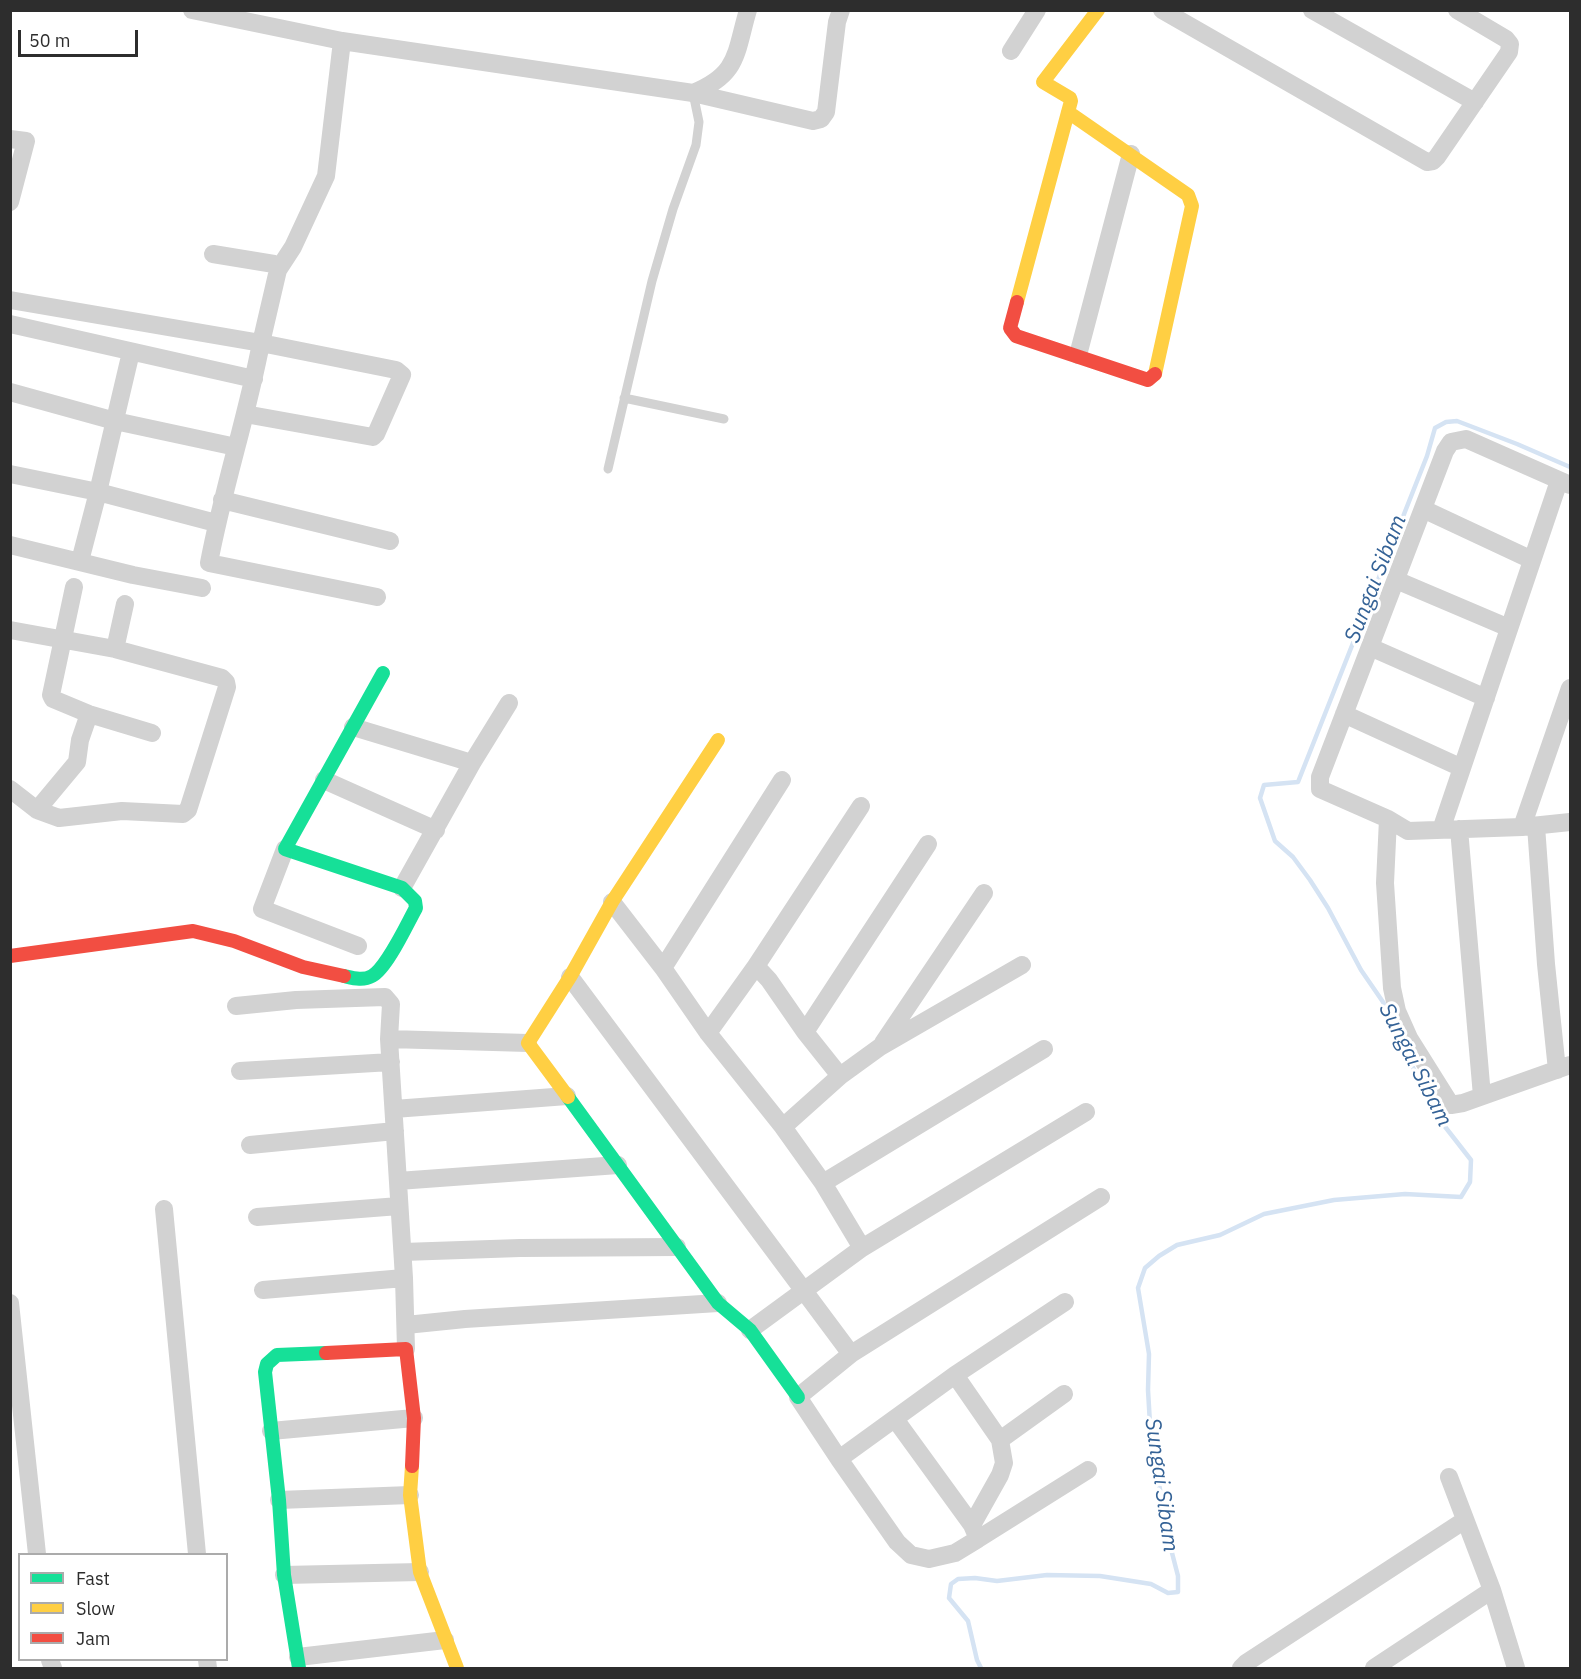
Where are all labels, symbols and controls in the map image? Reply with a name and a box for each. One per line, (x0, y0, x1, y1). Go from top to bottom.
scale bar (21, 18, 141, 56)
text: 50 m (29, 29, 71, 52)
water label: Sungai Sibam (1339, 511, 1413, 647)
water label: Sungai Sibam (1373, 999, 1457, 1131)
water label: Sungai Sibam (1139, 1416, 1183, 1554)
legend (18, 1553, 228, 1661)
text: Fast (76, 1567, 110, 1590)
text: Slow (76, 1597, 115, 1620)
text: Jam (76, 1627, 111, 1650)

